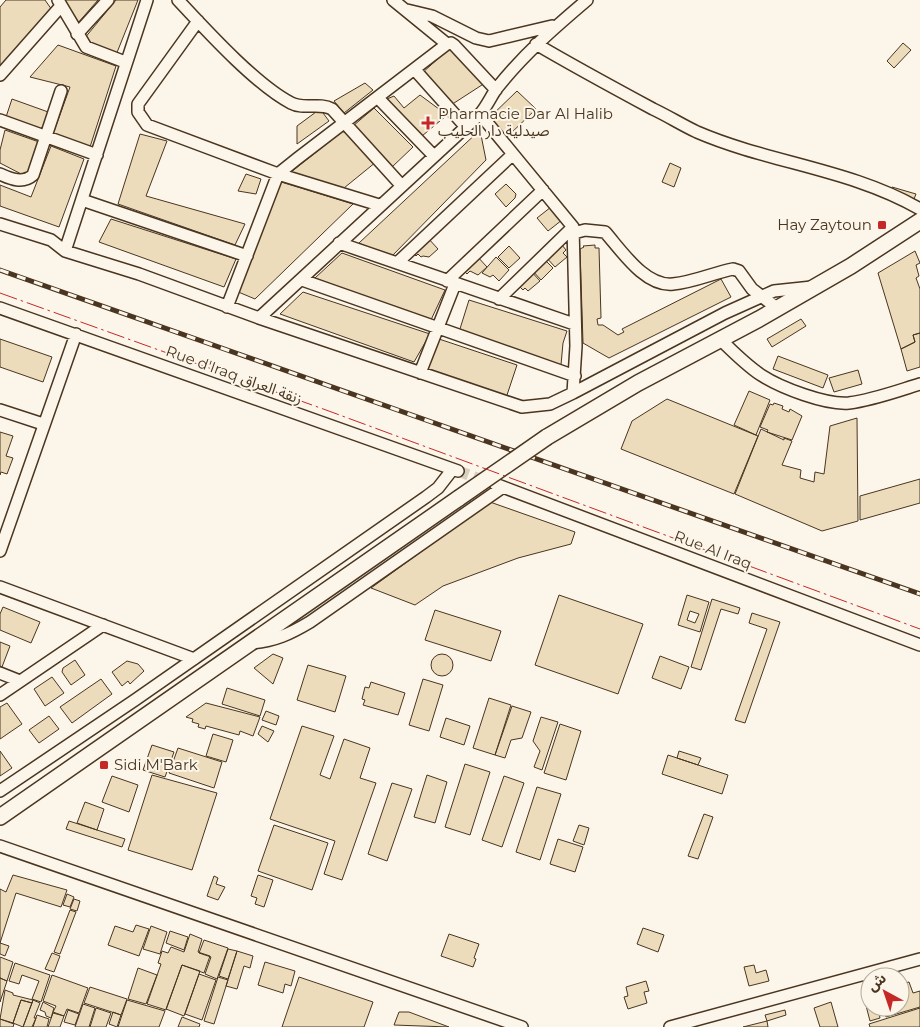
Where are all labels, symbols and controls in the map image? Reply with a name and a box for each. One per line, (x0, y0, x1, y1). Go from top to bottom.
place label: Pharmacie Dar Al Halib صيدلية دار الحليب (438, 104, 613, 140)
marker: Pharmacie Dar Al Halib صيدلية دار الحليب (422, 117, 434, 129)
place label: Hay Zaytoun (777, 215, 872, 234)
marker: Hay Zaytoun (876, 219, 888, 231)
street label: Rue d'Iraq زنقة العراق (163, 341, 305, 408)
street label: Rue Al Iraq (672, 526, 755, 573)
place label: Sidi M'Bark (114, 755, 198, 774)
marker: Sidi M'Bark (98, 759, 110, 771)
north arrow (860, 967, 910, 1017)
text: ش (864, 969, 890, 995)

